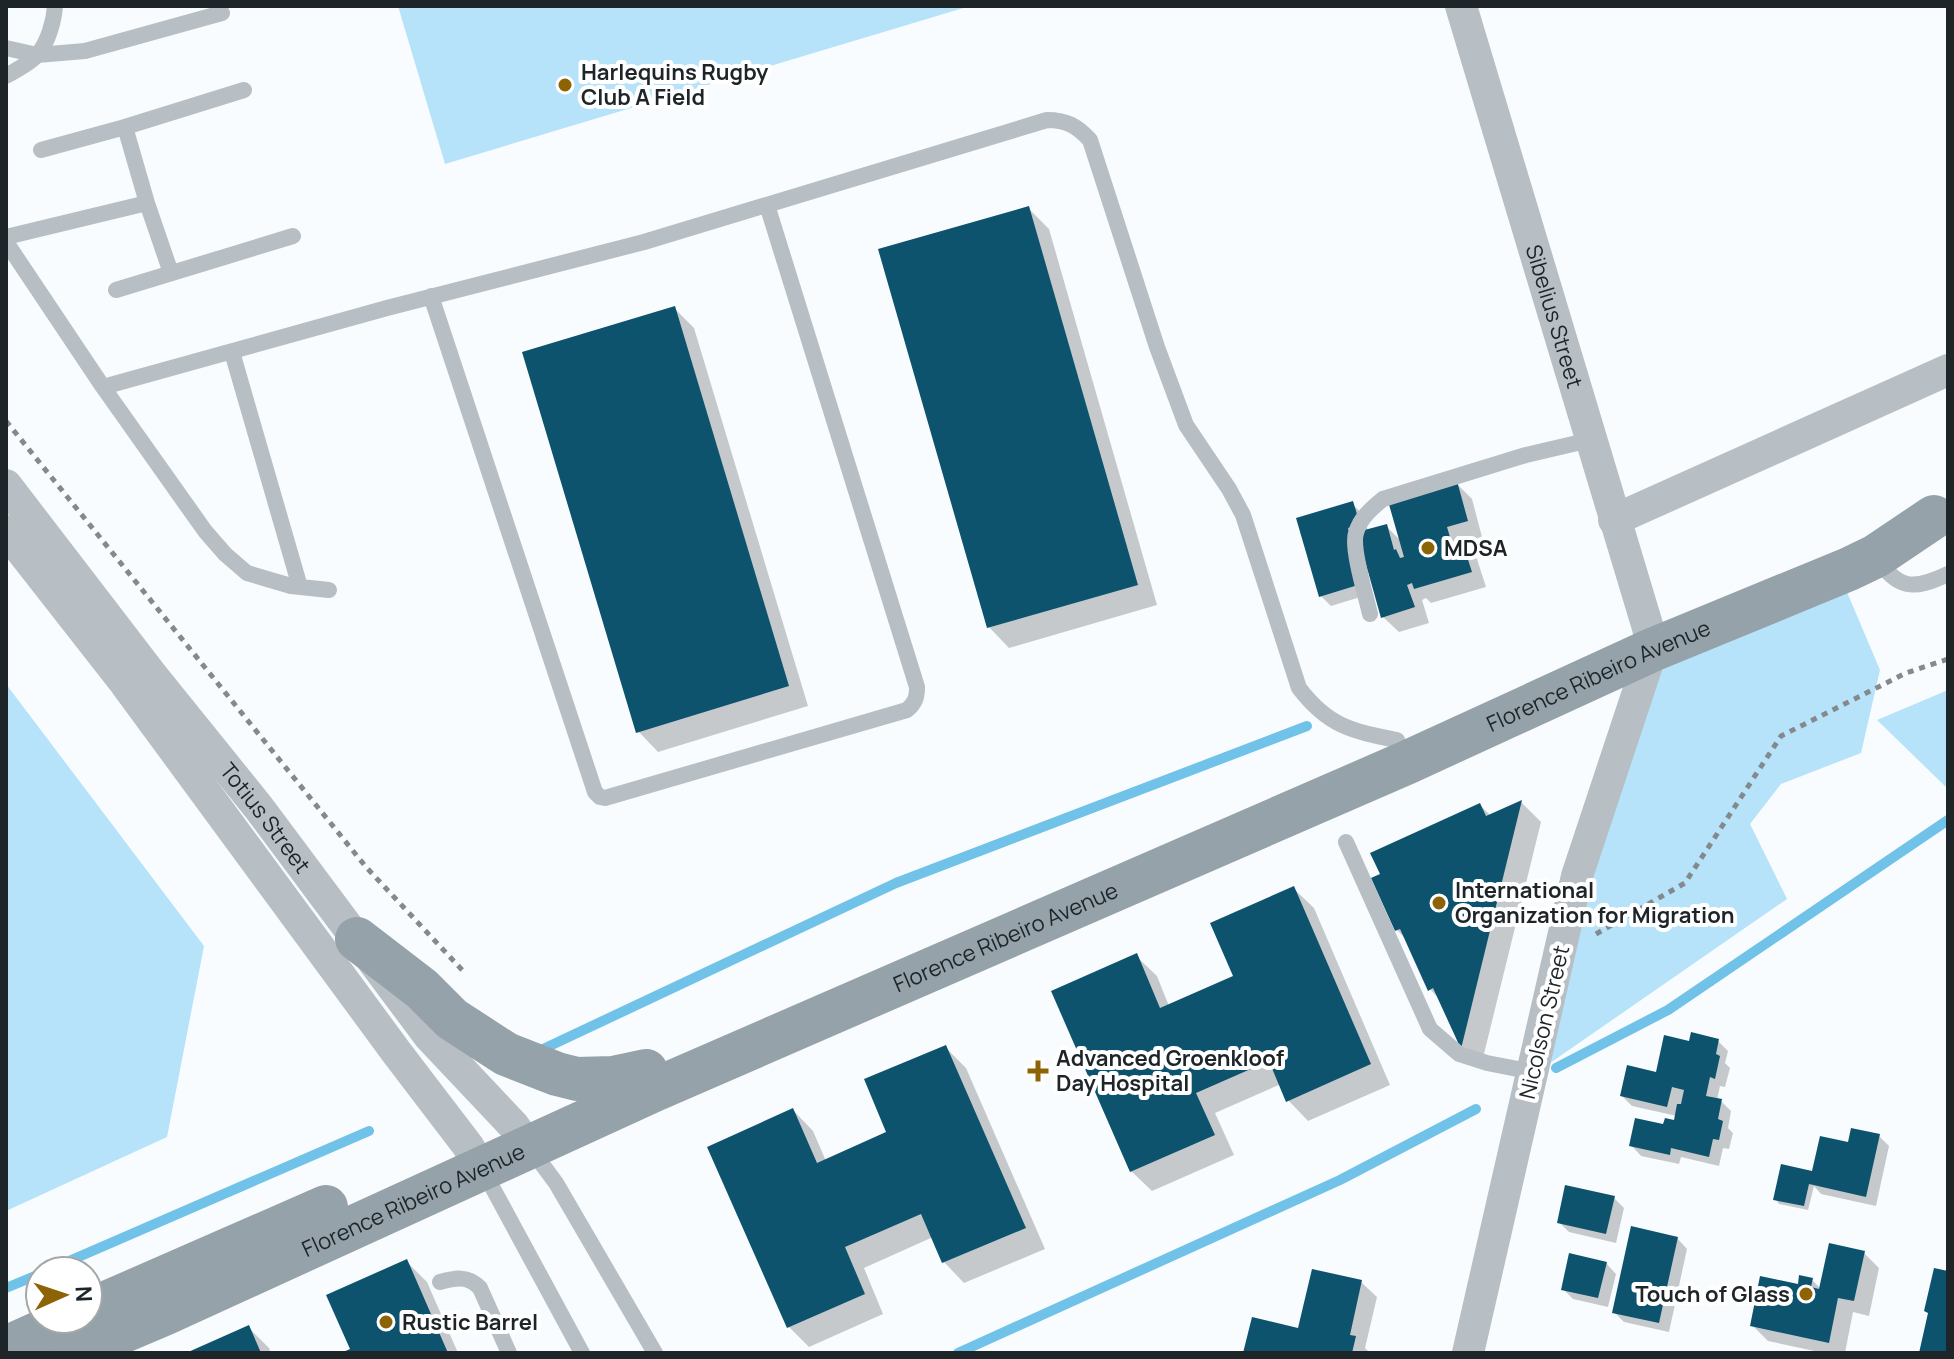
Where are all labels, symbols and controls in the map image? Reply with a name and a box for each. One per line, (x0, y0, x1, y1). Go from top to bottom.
place label: Harlequins Rugby Club A Field (581, 57, 769, 112)
marker: Harlequins Rugby Club A Field (556, 76, 574, 94)
street label: Sibelius Street (1519, 241, 1590, 392)
place label: MDSA (1444, 533, 1508, 563)
marker: MDSA (1419, 539, 1437, 557)
street label: Florence Ribeiro Avenue (1482, 613, 1715, 739)
street label: Totius Street (213, 756, 318, 879)
street label: Florence Ribeiro Avenue (888, 875, 1123, 999)
place label: International Organization for Migration (1455, 875, 1735, 930)
marker: International Organization for Migration (1430, 894, 1448, 912)
street label: Nicolson Street (1512, 942, 1576, 1102)
place label: Advanced Groenkloof Day Hospital (1056, 1043, 1285, 1098)
marker: Advanced Groenkloof Day Hospital (1027, 1060, 1049, 1082)
street label: Florence Ribeiro Avenue (297, 1136, 530, 1264)
north arrow (24, 1255, 104, 1335)
place label: Touch of Glass (1635, 1279, 1790, 1309)
text: N (69, 1285, 99, 1303)
marker: Touch of Glass (1797, 1285, 1815, 1303)
place label: Rustic Barrel (402, 1307, 538, 1337)
marker: Rustic Barrel (377, 1313, 395, 1331)

